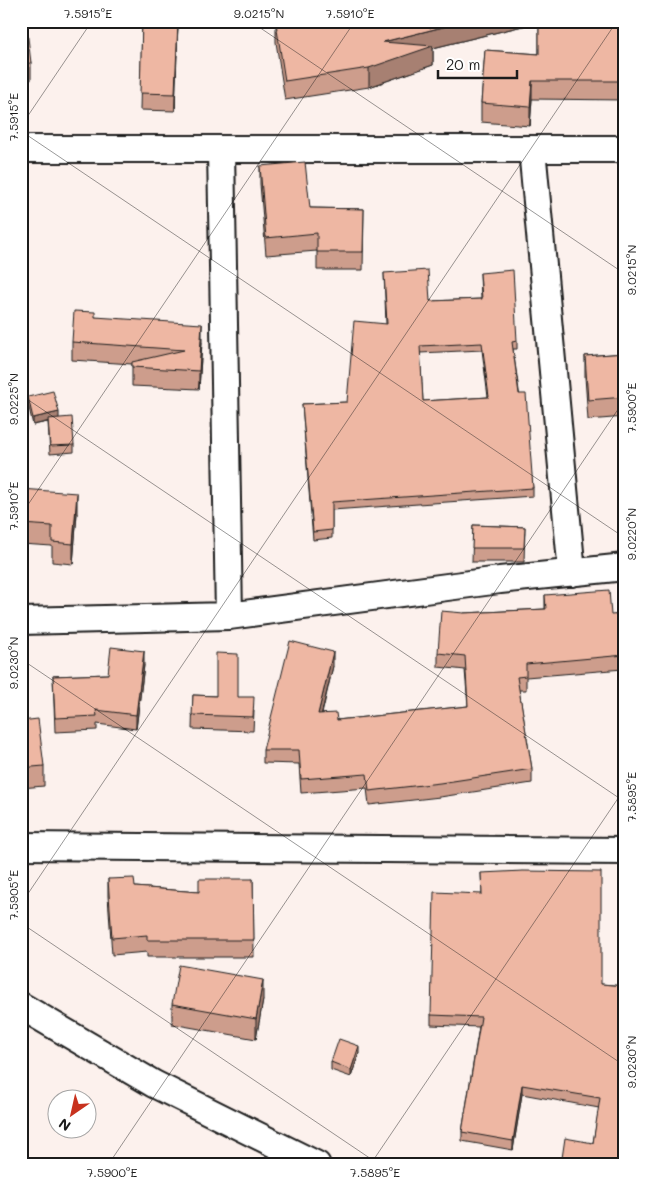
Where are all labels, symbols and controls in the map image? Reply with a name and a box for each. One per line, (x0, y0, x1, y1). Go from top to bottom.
text: 7.5915°E (64, 5, 112, 21)
text: 9.0215°N (234, 5, 284, 21)
text: 7.5910°E (326, 5, 374, 21)
scale bar (438, 48, 517, 80)
text: 20 m (446, 54, 480, 74)
text: 7.5915°E (5, 93, 21, 141)
text: 9.0215°N (623, 245, 639, 295)
text: 9.0225°N (5, 373, 21, 425)
text: 7.5900°E (623, 383, 639, 433)
text: 7.5910°E (5, 482, 21, 530)
text: 9.0220°N (623, 508, 639, 560)
text: 9.0230°N (5, 637, 21, 689)
text: 7.5895°E (623, 772, 639, 822)
text: 7.5905°E (5, 870, 21, 920)
text: 9.0230°N (623, 1036, 639, 1088)
north arrow (48, 1088, 98, 1138)
text: N (55, 1114, 74, 1136)
text: 7.5900°E (87, 1164, 137, 1180)
text: 7.5895°E (350, 1164, 400, 1180)

